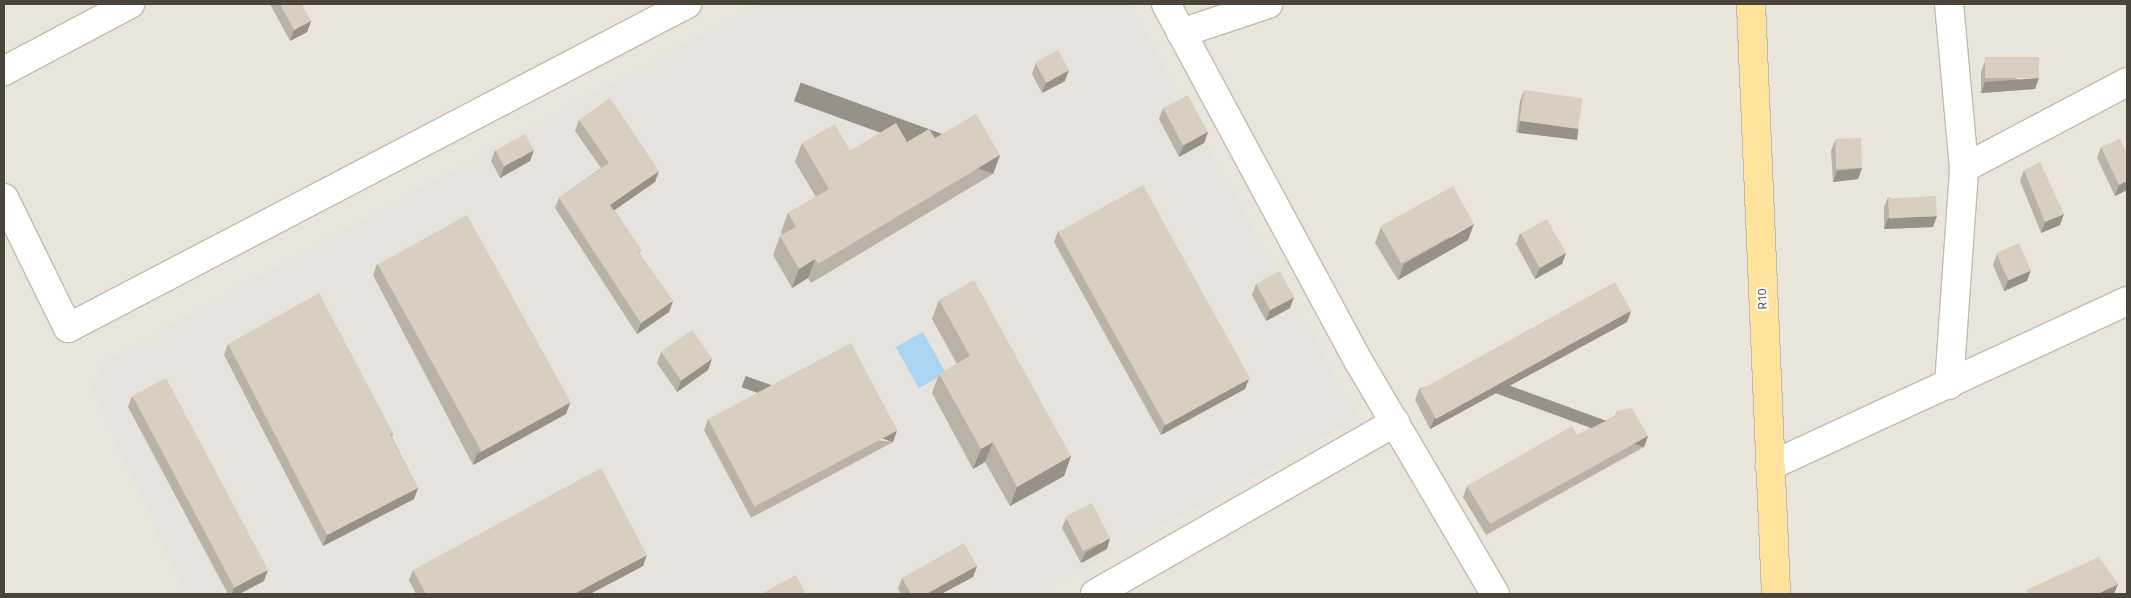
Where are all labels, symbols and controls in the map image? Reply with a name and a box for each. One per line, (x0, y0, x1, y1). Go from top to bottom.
street label: R10 (1754, 288, 1770, 310)

